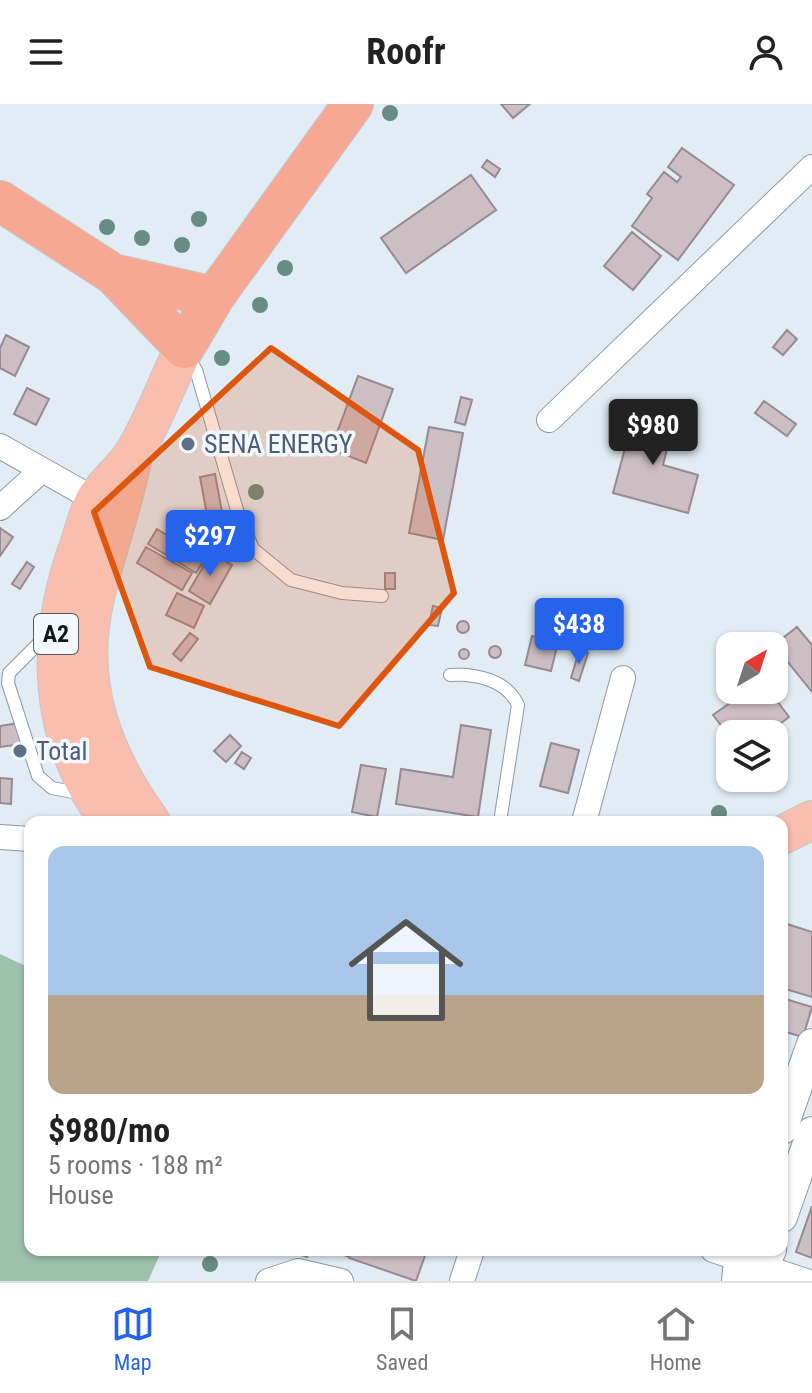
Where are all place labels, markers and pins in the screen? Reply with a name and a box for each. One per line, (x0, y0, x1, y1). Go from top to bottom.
pin: $980 (606, 399, 700, 467)
place label: SENA ENERGY (204, 429, 353, 459)
marker: SENA ENERGY (179, 435, 197, 453)
pin: $297 (163, 510, 257, 578)
pin: $438 (532, 598, 626, 666)
place label: Total (36, 736, 87, 766)
marker: Total (11, 742, 29, 760)

